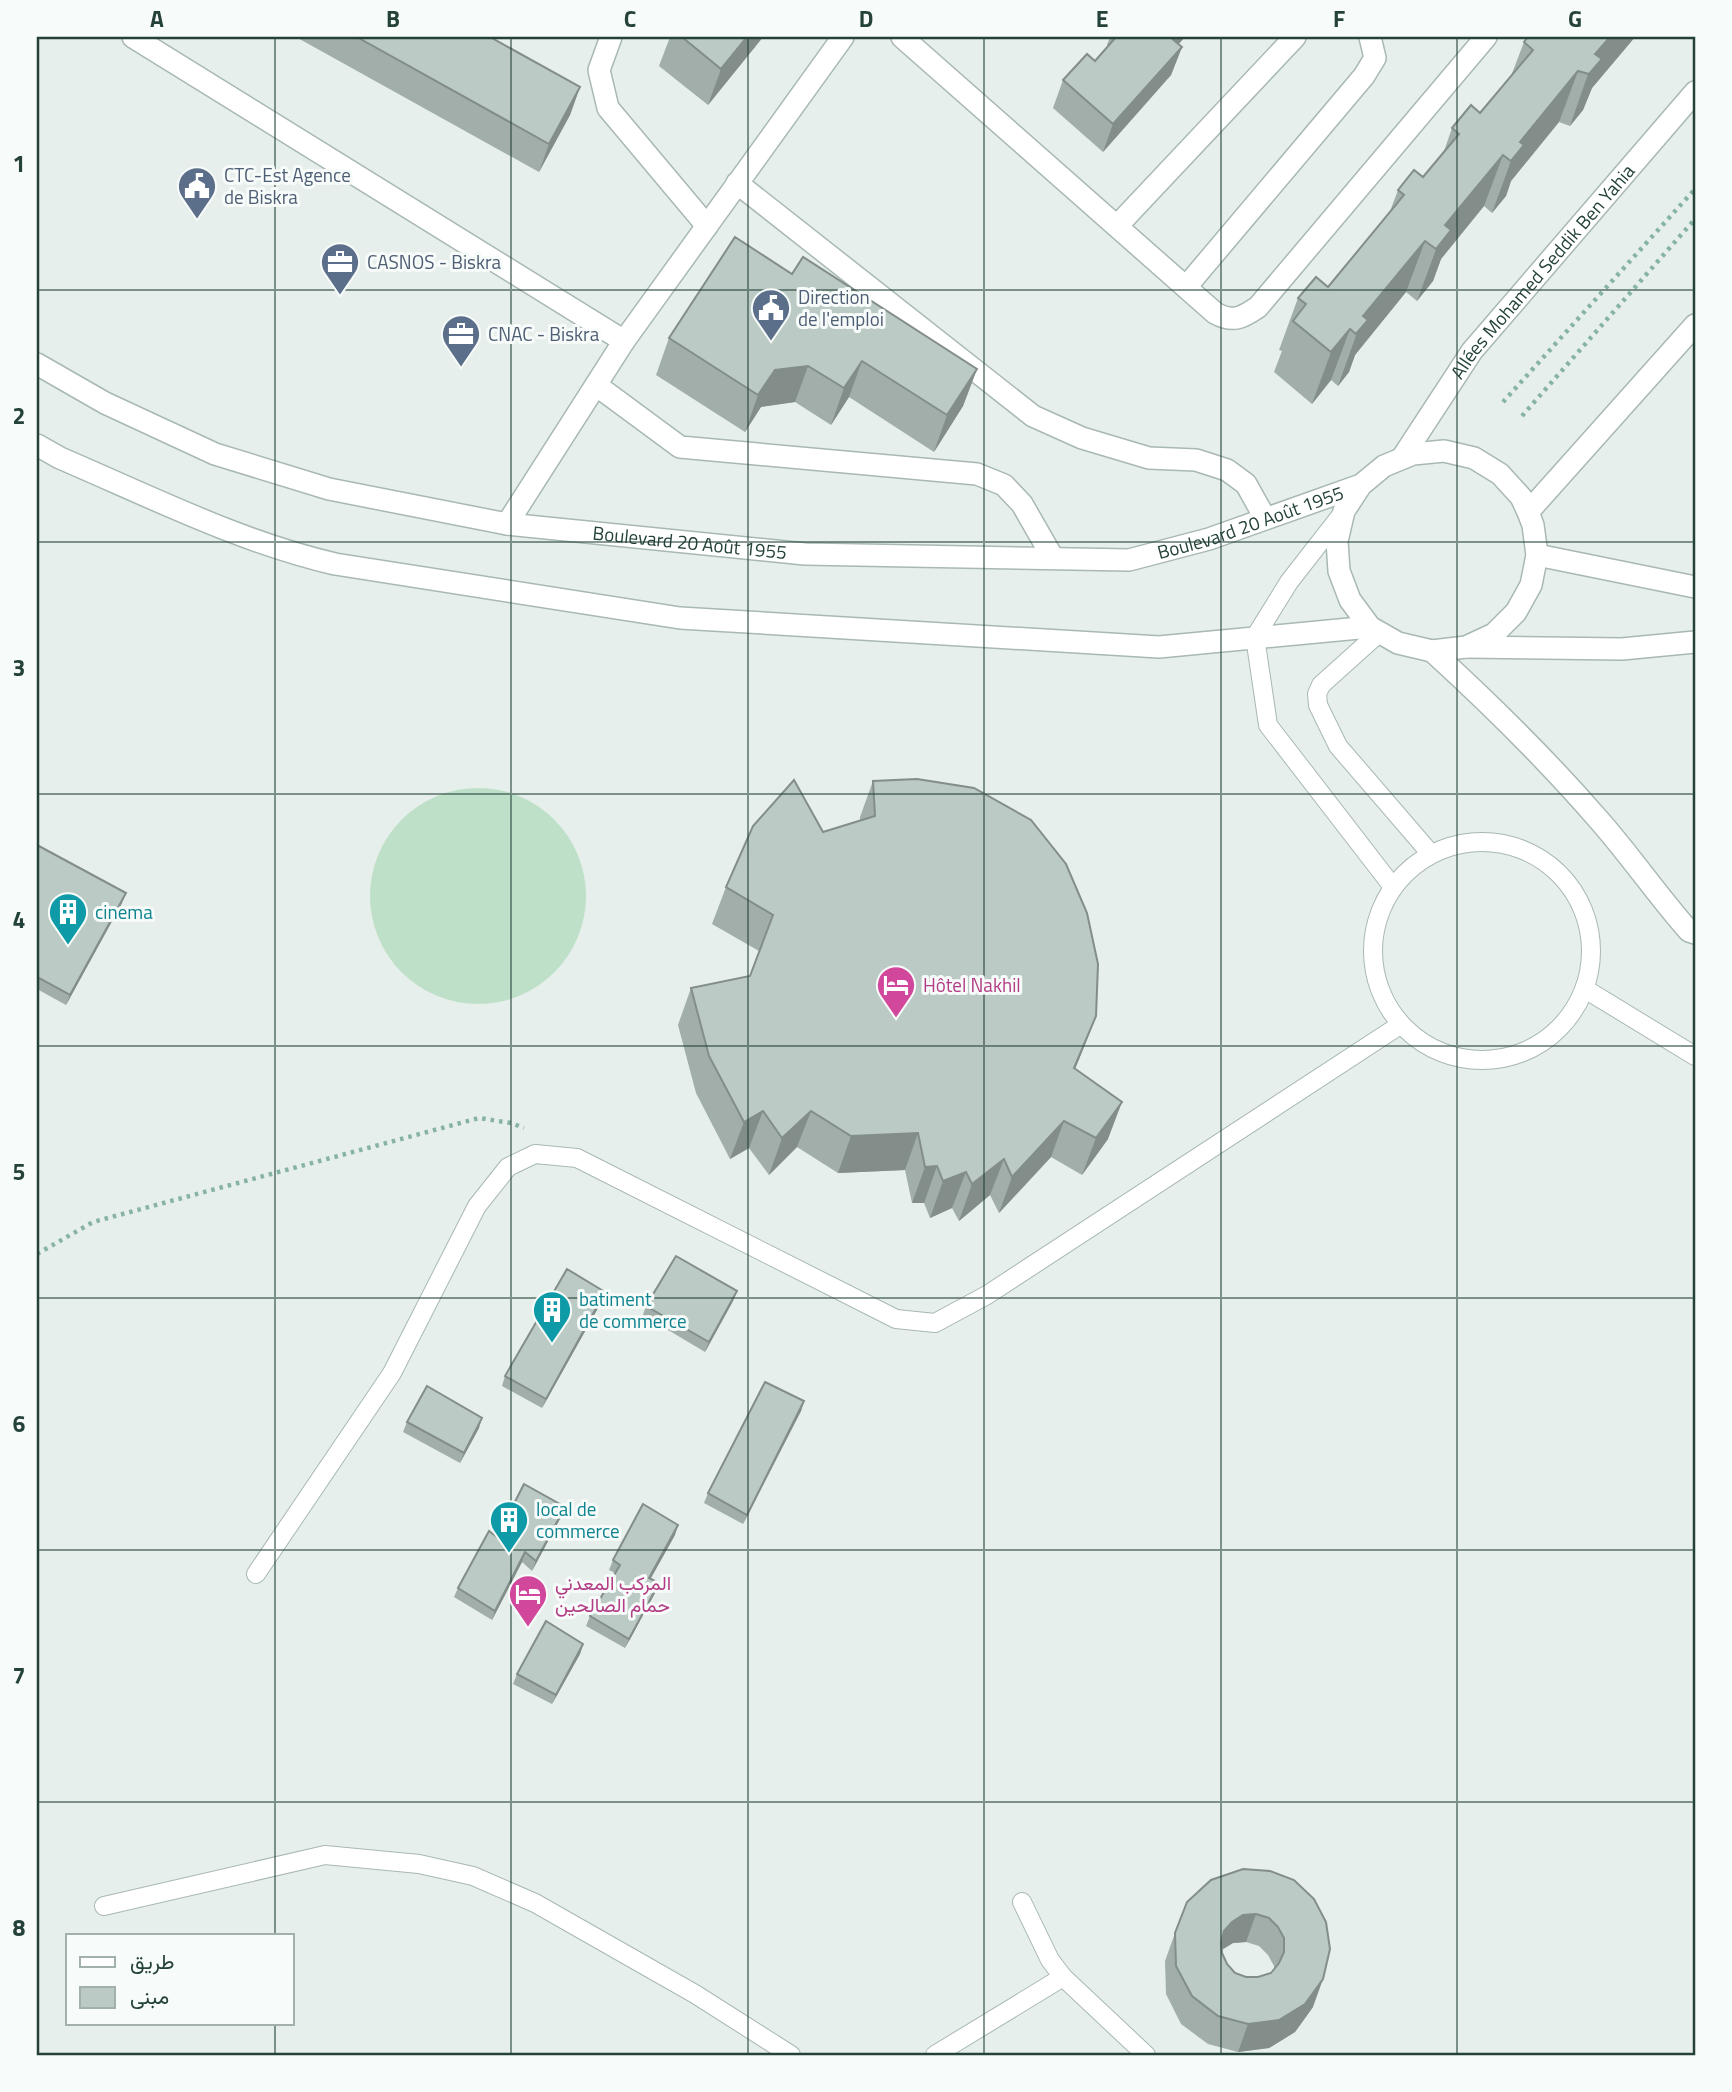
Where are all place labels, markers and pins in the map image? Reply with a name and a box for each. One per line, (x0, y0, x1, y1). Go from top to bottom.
place label: CTC-Est Agence de Biskra (224, 160, 351, 211)
public building icon: CTC-Est Agence de Biskra (176, 165, 218, 220)
office icon: CASNOS - Biskra (319, 241, 361, 296)
place label: CASNOS - Biskra (367, 247, 502, 276)
place label: Direction de l'emploi (798, 282, 884, 333)
public building icon: Direction de l'emploi (750, 287, 792, 342)
office icon: CNAC - Biskra (440, 313, 482, 368)
place label: CNAC - Biskra (488, 319, 600, 348)
building icon: cinema (47, 891, 89, 946)
place label: cinema (95, 897, 153, 926)
hotel icon: Hôtel Nakhil (875, 964, 917, 1019)
place label: Hôtel Nakhil (923, 970, 1021, 999)
place label: batiment de commerce (579, 1284, 687, 1335)
building icon: batiment de commerce (531, 1289, 573, 1344)
place label: local de commerce (536, 1494, 620, 1545)
building icon: local de commerce (488, 1499, 530, 1554)
place label: المركب المعدني حمام الصالحين (555, 1568, 671, 1619)
hotel icon: المركب المعدني حمام الصالحين (507, 1573, 549, 1628)

